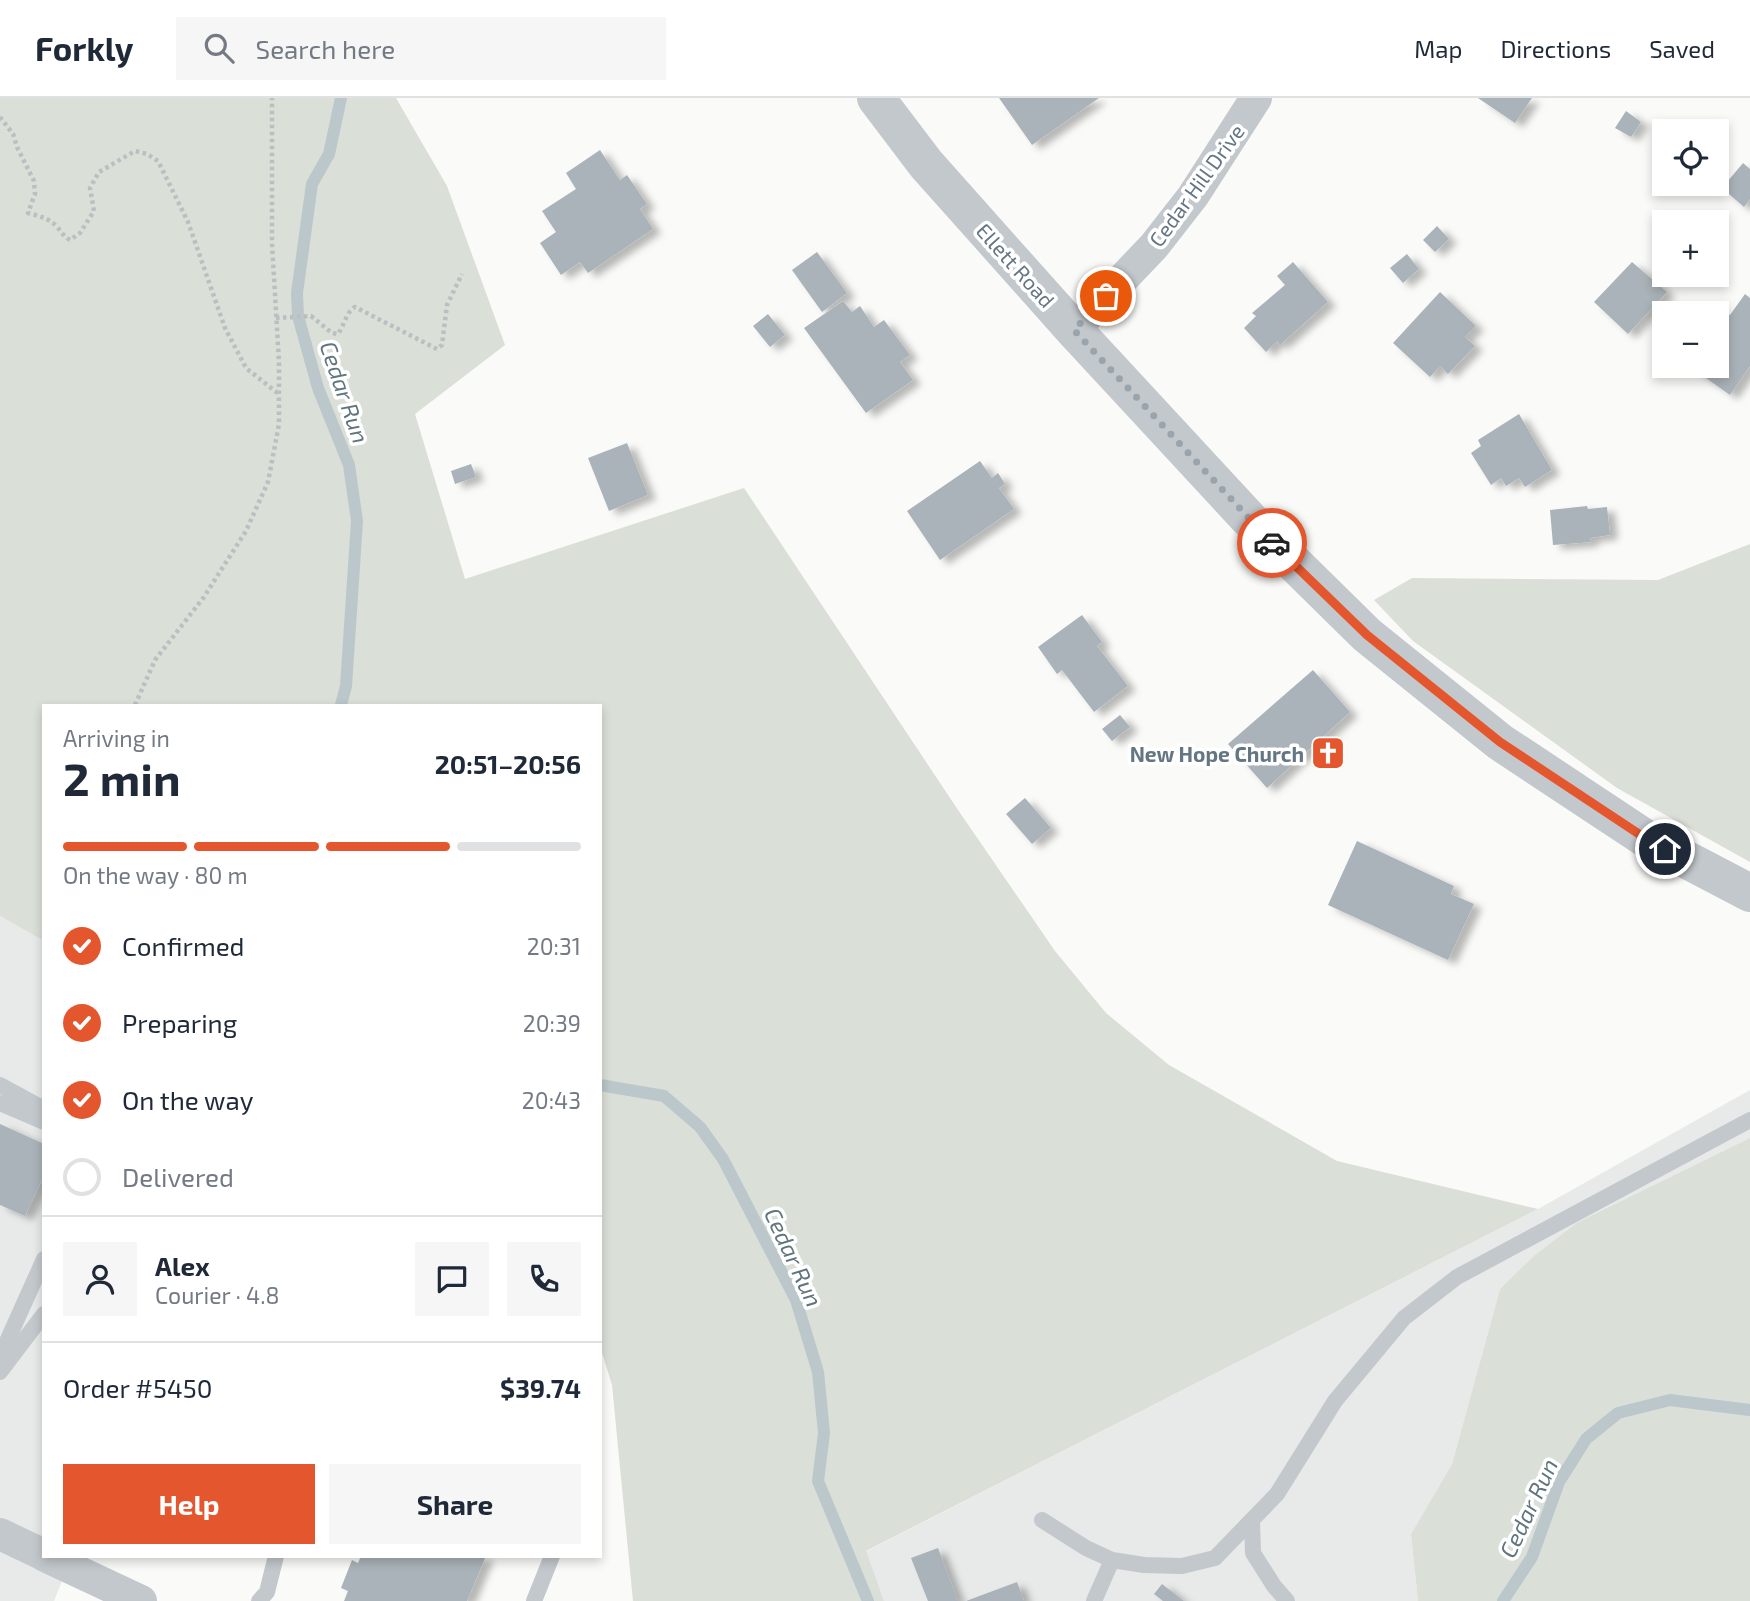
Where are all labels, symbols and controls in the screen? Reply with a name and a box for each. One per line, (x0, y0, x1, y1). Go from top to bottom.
search box (176, 17, 666, 80)
text: Forkly (35, 28, 134, 68)
icon: search (200, 29, 238, 67)
text: Search here (256, 33, 395, 64)
text: Map (1414, 34, 1462, 63)
text: Directions (1500, 34, 1611, 63)
text: Saved (1649, 34, 1715, 63)
street label: Cedar Hill Drive (1143, 119, 1249, 251)
map controls (1652, 119, 1729, 378)
button: locate (1652, 119, 1729, 196)
button: + (1652, 210, 1729, 287)
street label: Ellett Road (972, 218, 1060, 312)
pin (1076, 266, 1136, 326)
icon: bag (1087, 277, 1125, 315)
button: − (1652, 301, 1729, 378)
water label: Cedar Run (315, 337, 375, 447)
courier (1237, 508, 1307, 578)
icon: car (1253, 524, 1291, 562)
text: Arriving in (63, 724, 170, 752)
church icon: New Hope Church (1309, 734, 1347, 772)
place label: New Hope Church (1130, 741, 1304, 766)
text: 20:51–20:56 (435, 748, 581, 779)
text: 2 min (63, 750, 181, 805)
pin (1635, 819, 1695, 879)
icon: home (1646, 830, 1684, 868)
text: On the way · 80 m (63, 861, 248, 889)
icon: check (63, 927, 101, 965)
text: Confirmed (122, 930, 245, 961)
text: 20:31 (527, 932, 581, 960)
icon: check (63, 1004, 101, 1042)
text: Preparing (122, 1007, 237, 1038)
text: 20:39 (523, 1009, 581, 1037)
icon: check (63, 1081, 101, 1119)
text: On the way (122, 1084, 253, 1115)
text: 20:43 (522, 1086, 581, 1114)
text: Delivered (122, 1161, 234, 1192)
water label: Cedar Run (759, 1203, 829, 1311)
button: person (63, 1242, 137, 1316)
button: chat (415, 1242, 489, 1316)
button: phone (507, 1242, 581, 1316)
text: Alex (155, 1250, 210, 1281)
text: Courier · 4.8 (155, 1281, 279, 1309)
text: Order #5450 (63, 1372, 212, 1403)
text: $39.74 (500, 1372, 581, 1403)
water label: Cedar Run (1493, 1454, 1563, 1562)
button: Help (63, 1464, 315, 1544)
button: Share (329, 1464, 581, 1544)

